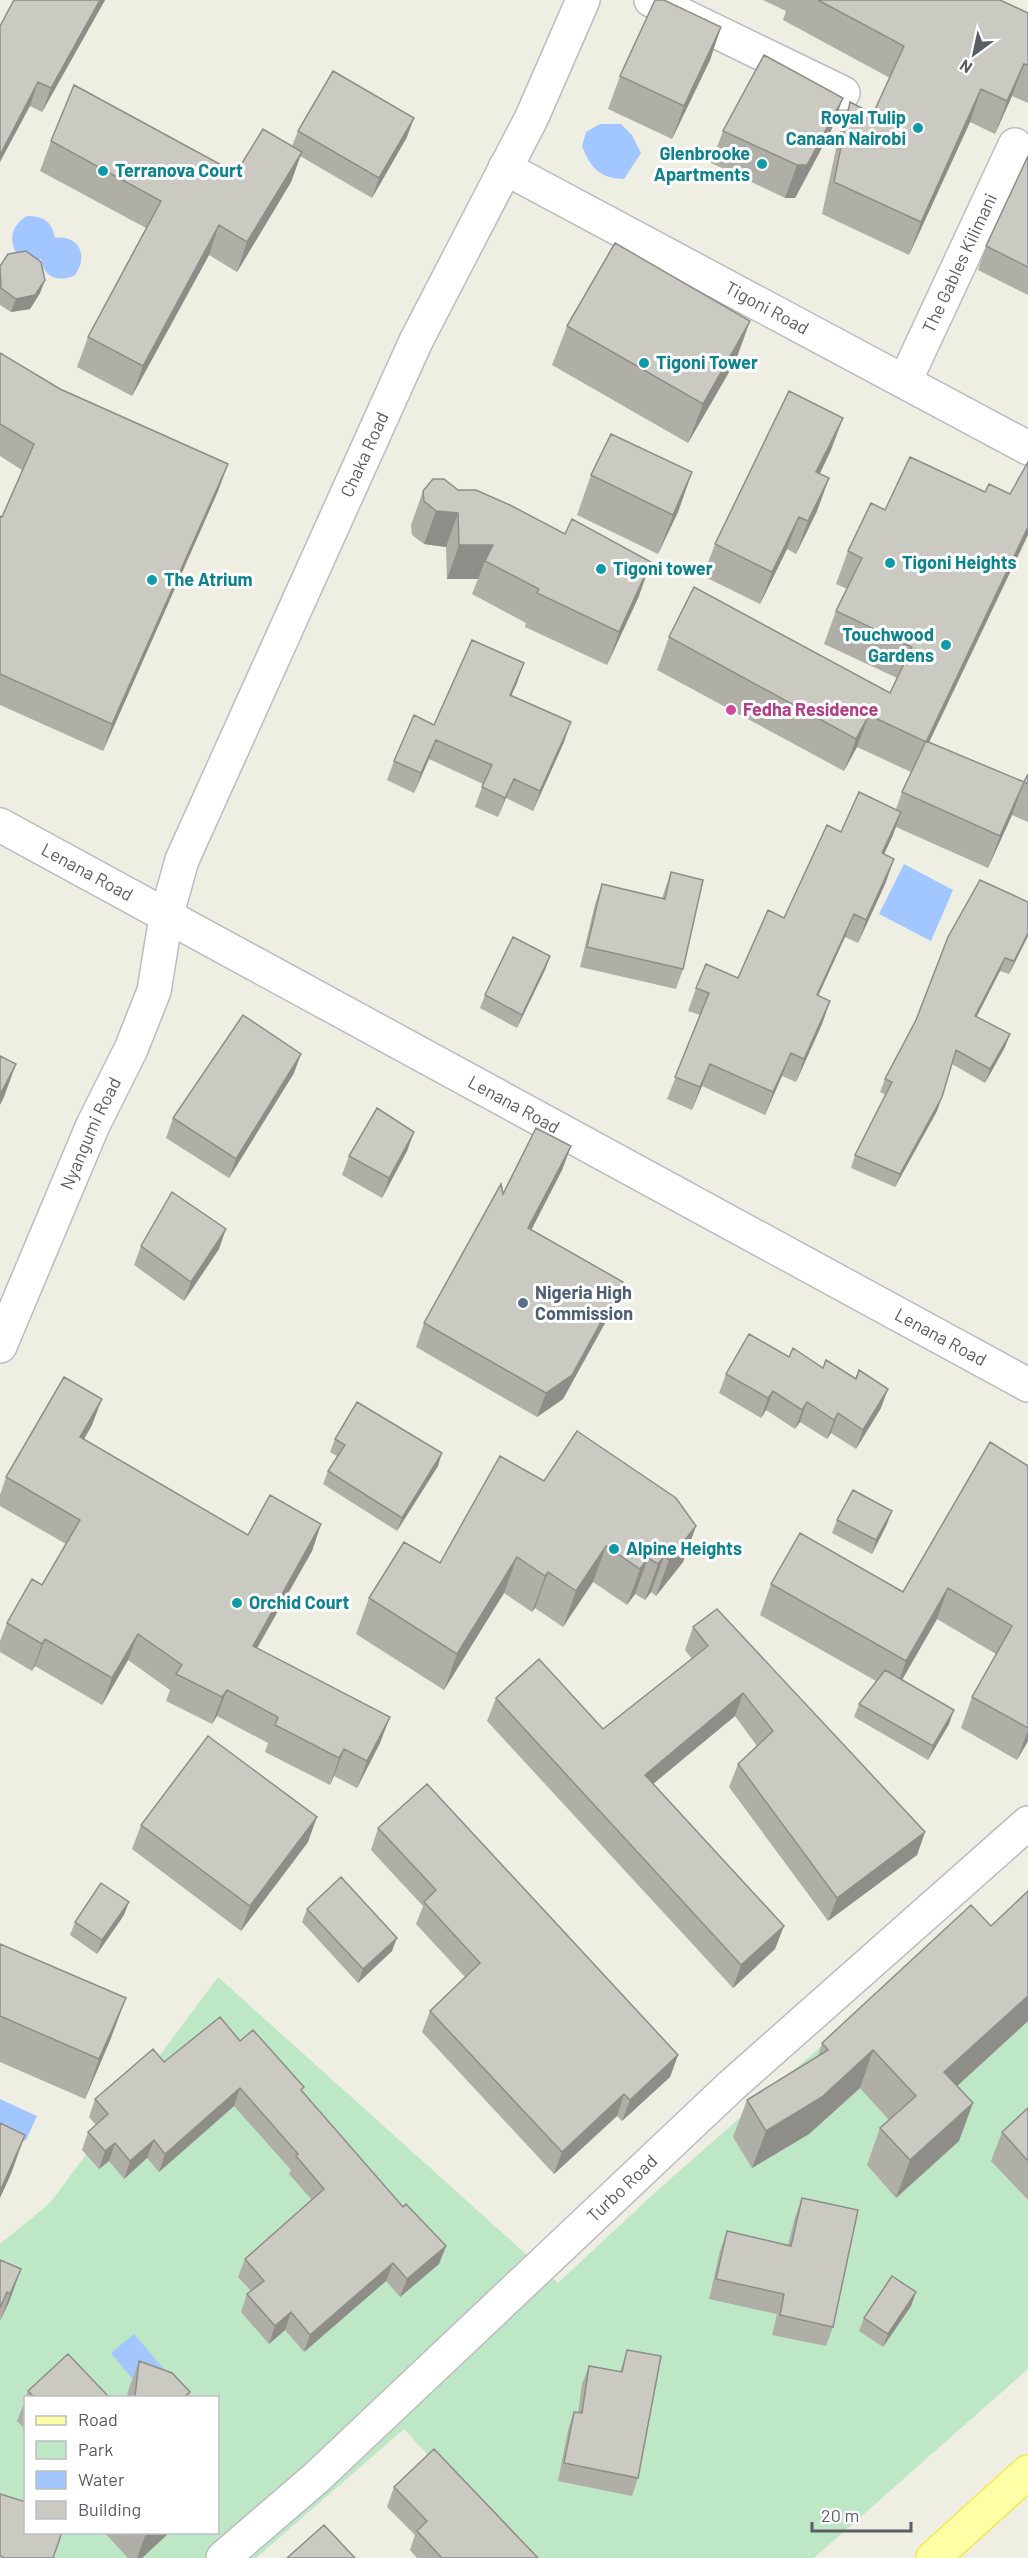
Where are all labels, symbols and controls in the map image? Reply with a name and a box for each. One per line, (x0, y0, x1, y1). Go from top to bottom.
north arrow (944, 24, 1004, 84)
text: N (956, 56, 975, 78)
place label: Royal Tulip Canaan Nairobi (786, 106, 906, 149)
marker: Royal Tulip Canaan Nairobi (911, 121, 925, 135)
place label: Glenbrooke Apartments (654, 142, 750, 185)
marker: Glenbrooke Apartments (755, 157, 769, 171)
place label: Terranova Court (115, 159, 243, 181)
marker: Terranova Court (96, 164, 110, 178)
street label: The Gables Kilimani (917, 189, 1001, 336)
street label: Tigoni Road (722, 276, 813, 339)
place label: Tigoni Tower (656, 351, 758, 373)
marker: Tigoni Tower (637, 356, 651, 370)
street label: Chaka Road (335, 408, 393, 500)
place label: Tigoni Heights (902, 551, 1017, 573)
marker: Tigoni Heights (883, 556, 897, 570)
place label: Tigoni tower (613, 557, 713, 579)
marker: Tigoni tower (594, 562, 608, 576)
place label: The Atrium (164, 568, 252, 590)
marker: The Atrium (145, 573, 159, 587)
place label: Touchwood Gardens (842, 623, 934, 666)
marker: Touchwood Gardens (939, 638, 953, 652)
place label: Fedha Residence (743, 698, 879, 720)
marker: Fedha Residence (724, 703, 738, 717)
street label: Lenana Road (38, 838, 137, 905)
street label: Lenana Road (465, 1070, 564, 1138)
street label: Nyangumi Road (55, 1073, 125, 1193)
place label: Nigeria High Commission (535, 1281, 633, 1324)
marker: Nigeria High Commission (516, 1296, 530, 1310)
street label: Lenana Road (891, 1303, 991, 1370)
place label: Alpine Heights (626, 1537, 742, 1559)
marker: Alpine Heights (607, 1542, 621, 1556)
place label: Orchid Court (249, 1591, 349, 1613)
marker: Orchid Court (230, 1596, 244, 1610)
street label: Turbo Road (582, 2150, 661, 2226)
legend (24, 2396, 219, 2534)
text: Road (78, 2408, 118, 2430)
text: Park (78, 2438, 113, 2460)
text: Water (78, 2468, 125, 2490)
scale bar (812, 2495, 911, 2533)
text: Building (78, 2498, 141, 2520)
text: 20 m (821, 2504, 859, 2526)

